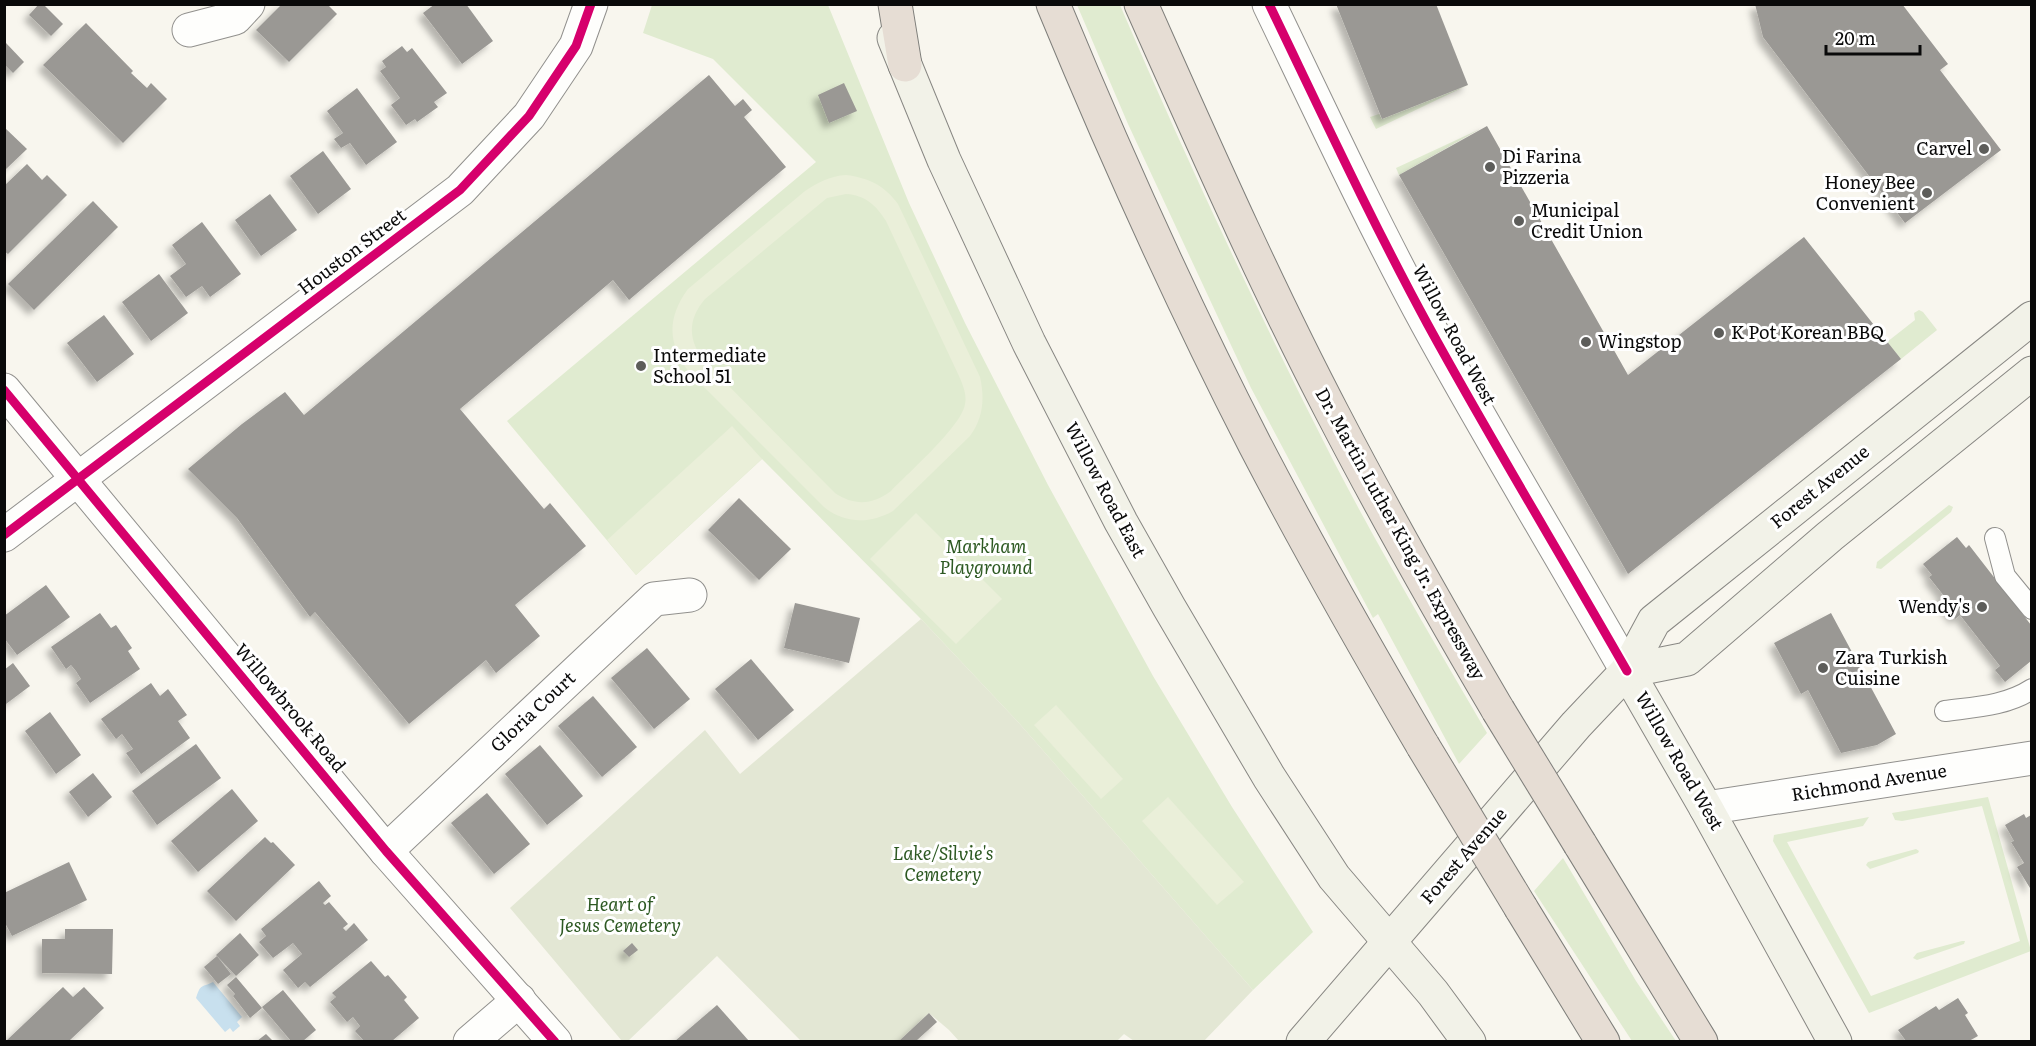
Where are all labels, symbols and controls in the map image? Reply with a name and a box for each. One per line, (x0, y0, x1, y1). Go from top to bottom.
scale bar (1826, 18, 1920, 56)
text: 20 m (1835, 24, 1876, 51)
place label: Carvel (1916, 134, 1972, 161)
place label: Di Farina Pizzeria (1502, 142, 1582, 190)
marker: Carvel (1977, 142, 1991, 156)
marker: Di Farina Pizzeria (1483, 160, 1497, 174)
place label: Honey Bee Convenient (1816, 168, 1916, 216)
marker: Honey Bee Convenient (1920, 186, 1934, 200)
place label: Municipal Credit Union (1531, 196, 1643, 244)
street label: Houston Street (291, 201, 411, 300)
marker: Municipal Credit Union (1512, 214, 1526, 228)
street label: Willow Road West (1407, 259, 1504, 410)
place label: K Pot Korean BBQ (1731, 318, 1886, 345)
marker: K Pot Korean BBQ (1712, 326, 1726, 340)
place label: Wingstop (1598, 327, 1682, 354)
marker: Wingstop (1579, 335, 1593, 349)
place label: Intermediate School 51 (653, 341, 766, 389)
marker: Intermediate School 51 (634, 359, 648, 373)
street label: Dr. Martin Luther King Jr. Expressway (1309, 382, 1494, 685)
street label: Willow Road East (1059, 417, 1154, 563)
street label: Forest Avenue (1764, 438, 1874, 534)
park label: Markham Playground (939, 532, 1033, 580)
place label: Wendy's (1898, 592, 1970, 619)
marker: Wendy's (1975, 600, 1989, 614)
street label: Willowbrook Road (229, 637, 353, 777)
place label: Zara Turkish Cuisine (1835, 643, 1948, 691)
marker: Zara Turkish Cuisine (1816, 661, 1830, 675)
street label: Gloria Court (483, 664, 581, 758)
street label: Willow Road West (1630, 686, 1731, 835)
street label: Richmond Avenue (1789, 756, 1948, 807)
street label: Forest Avenue (1413, 801, 1512, 909)
park label: Lake/Silvie's Cemetery (893, 839, 993, 887)
park label: Heart of Jesus Cemetery (559, 890, 681, 938)

